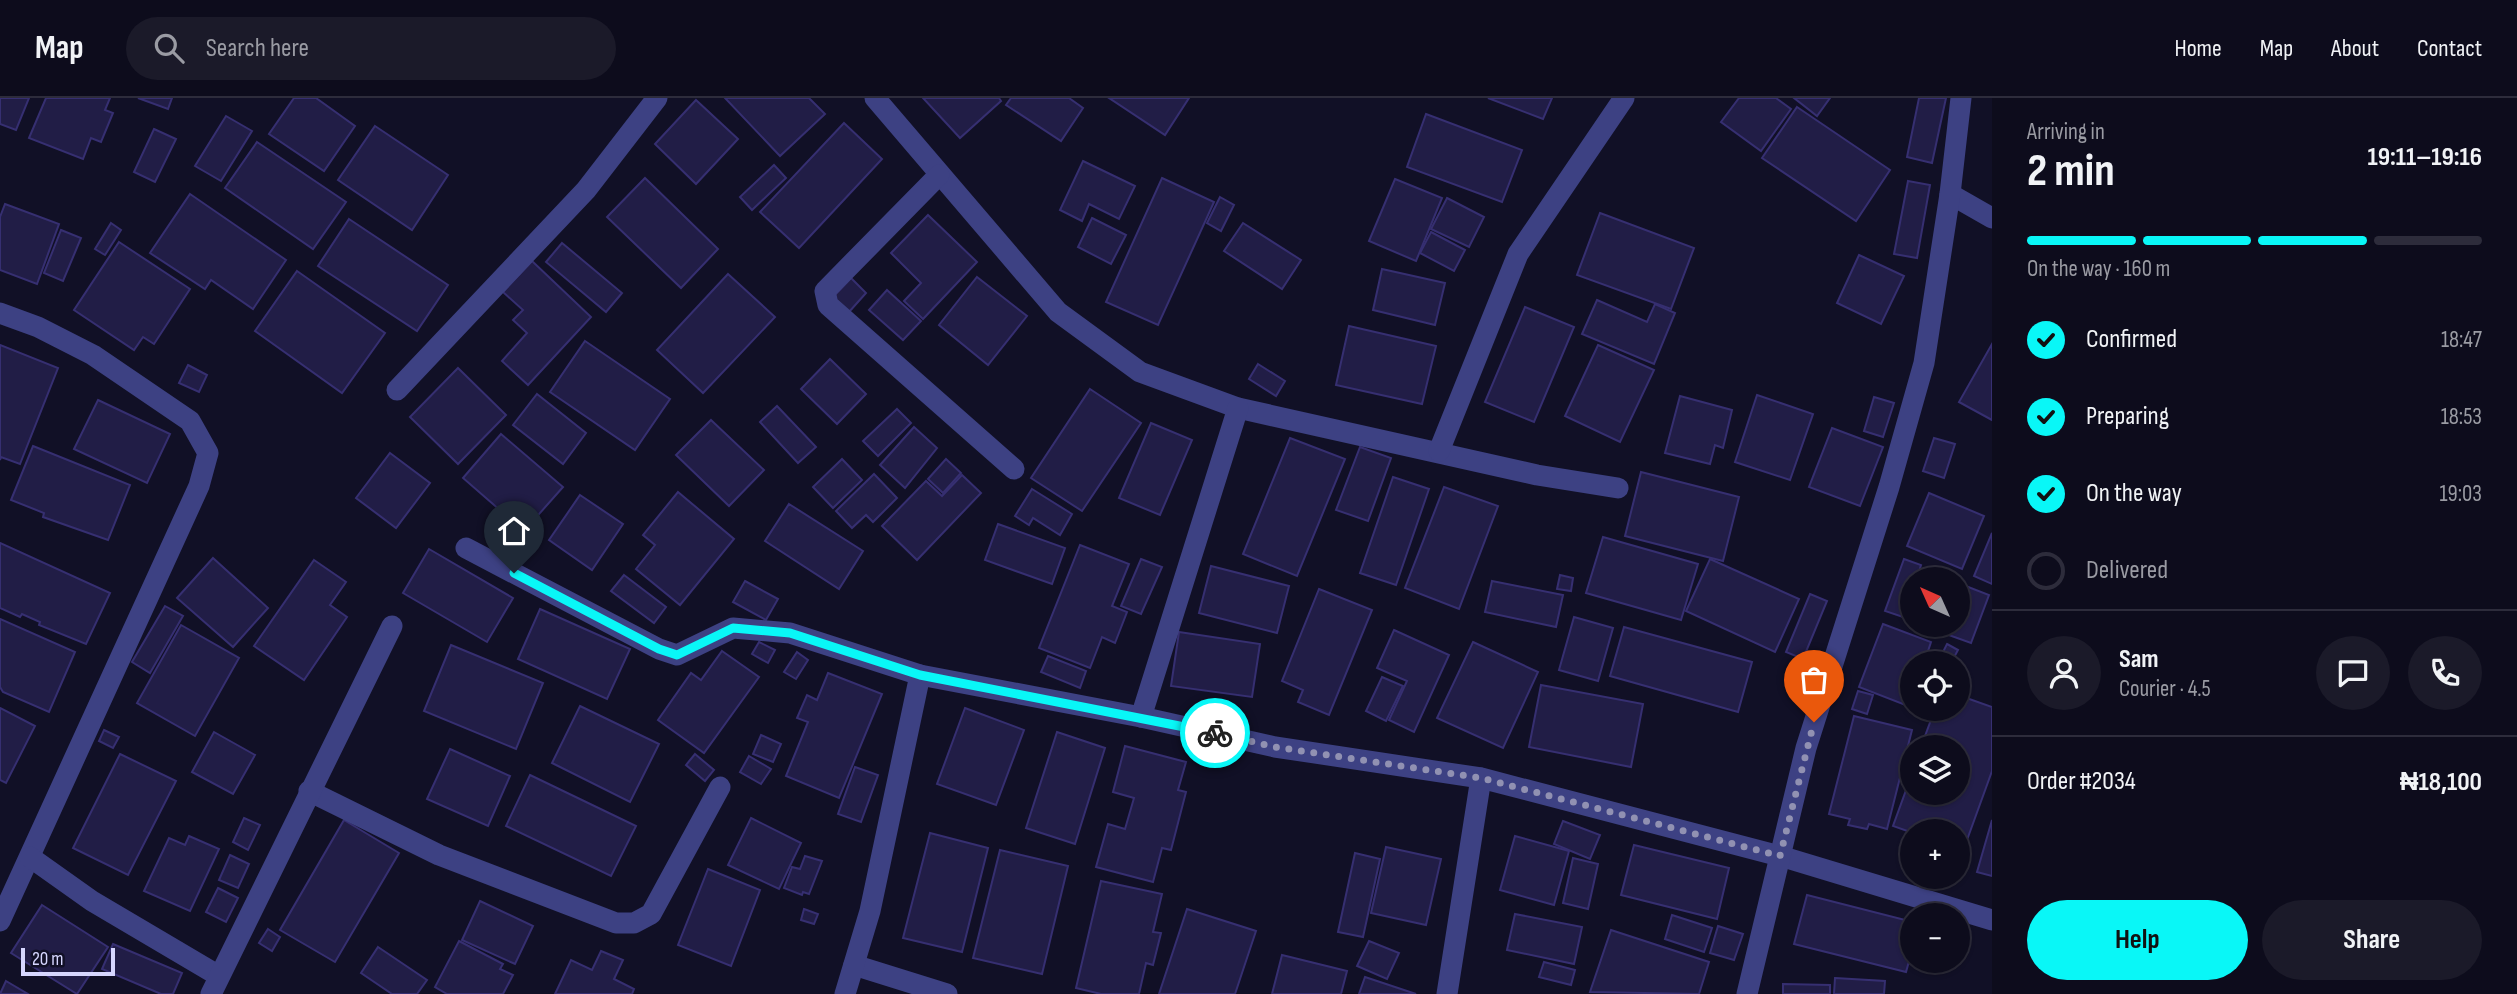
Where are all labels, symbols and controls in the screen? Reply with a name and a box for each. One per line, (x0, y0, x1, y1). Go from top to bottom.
search box (126, 17, 616, 80)
text: Map (35, 28, 84, 68)
icon: search (150, 29, 188, 67)
text: Search here (206, 33, 309, 64)
text: Home (2174, 34, 2222, 63)
text: Map (2260, 34, 2293, 63)
text: About (2331, 34, 2379, 63)
text: Contact (2417, 34, 2482, 63)
text: Arriving in (2027, 118, 2105, 146)
text: 19:11–19:16 (2367, 142, 2482, 173)
text: 2 min (2027, 144, 2115, 199)
text: On the way · 160 m (2027, 255, 2170, 283)
icon: check (2027, 321, 2065, 359)
text: Confirmed (2086, 324, 2177, 355)
text: 18:47 (2441, 326, 2482, 354)
icon: check (2027, 398, 2065, 436)
text: Preparing (2086, 401, 2169, 432)
text: 18:53 (2441, 403, 2482, 431)
icon: check (2027, 475, 2065, 513)
text: On the way (2086, 478, 2182, 509)
text: 19:03 (2440, 480, 2482, 508)
pin (484, 501, 544, 573)
icon: home (495, 512, 533, 550)
text: Delivered (2086, 555, 2168, 586)
north arrow (1900, 567, 1970, 637)
map controls (1900, 567, 1970, 973)
button: person (2027, 636, 2101, 710)
button: chat (2316, 636, 2390, 710)
button: phone (2408, 636, 2482, 710)
text: Sam (2119, 644, 2159, 675)
pin (1784, 650, 1844, 722)
button: locate (1900, 651, 1970, 721)
icon: bag (1795, 661, 1833, 699)
text: Courier · 4.5 (2119, 675, 2211, 703)
courier (1180, 698, 1250, 768)
icon: bike (1196, 714, 1234, 752)
button: layers (1900, 735, 1970, 805)
text: Order #2034 (2027, 766, 2136, 797)
text: ₦18,100 (2400, 767, 2482, 798)
button: + (1900, 819, 1970, 889)
button: Help (2027, 900, 2248, 980)
button: Share (2262, 900, 2482, 980)
button: − (1900, 903, 1970, 973)
scale bar (21, 945, 116, 977)
text: 20 m (32, 948, 64, 971)

